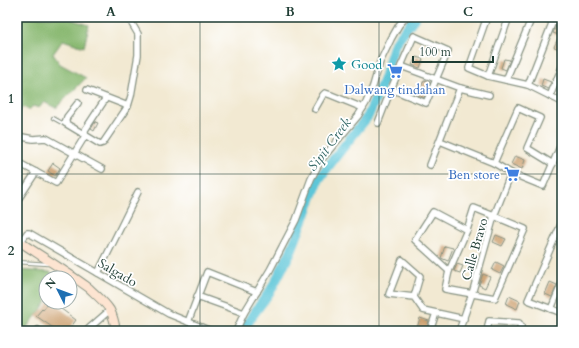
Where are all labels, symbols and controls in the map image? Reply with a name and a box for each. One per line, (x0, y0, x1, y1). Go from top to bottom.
text: A (106, 3, 116, 21)
text: B (285, 3, 295, 21)
text: C (463, 3, 473, 21)
scale bar (413, 38, 493, 64)
text: 100 m (419, 44, 452, 60)
place icon: Good (330, 55, 348, 73)
place label: Good (351, 56, 382, 74)
supermarket icon: Dalwang tindahan (386, 62, 404, 80)
place label: Dalwang tindahan (344, 81, 446, 99)
text: 1 (8, 90, 14, 108)
water label: Sipit Creek (303, 114, 356, 175)
supermarket icon: Ben store (503, 165, 521, 183)
place label: Ben store (448, 166, 500, 184)
street label: Calle Bravo (457, 216, 492, 283)
text: 2 (8, 242, 15, 260)
street label: Salgado (95, 254, 140, 291)
north arrow (38, 270, 78, 310)
text: N (42, 275, 60, 292)

